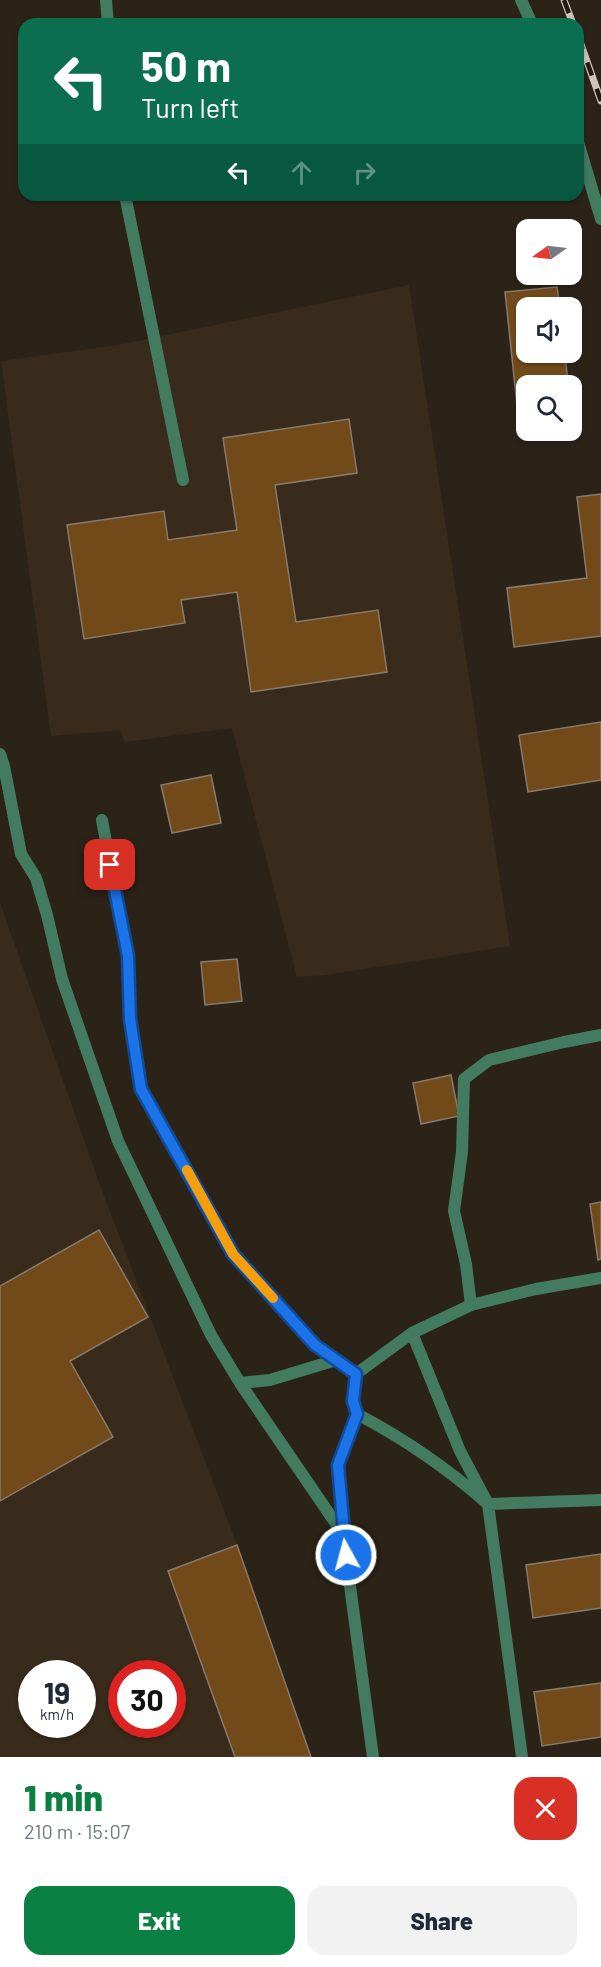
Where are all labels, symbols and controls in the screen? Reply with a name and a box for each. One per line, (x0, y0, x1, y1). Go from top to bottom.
text: 50 m (141, 40, 231, 90)
icon: left (42, 42, 120, 120)
text: Turn left (141, 91, 239, 123)
icon: left (222, 156, 255, 189)
icon: ahead (285, 156, 318, 189)
icon: right (348, 156, 381, 189)
north arrow (516, 219, 582, 285)
map controls (516, 219, 582, 441)
button: sound (516, 297, 582, 363)
button: search (516, 375, 582, 441)
pin (84, 839, 135, 890)
icon: arrive (93, 848, 126, 881)
position arrow (314, 1523, 378, 1587)
speed limit sign: 30 (108, 1660, 186, 1738)
text: 19 (44, 1674, 70, 1710)
text: km/h (40, 1705, 74, 1723)
text: 1 min (24, 1775, 103, 1818)
button: close (514, 1777, 577, 1840)
text: 210 m · 15:07 (24, 1819, 130, 1843)
button: Exit (24, 1886, 295, 1955)
button: Share (307, 1886, 577, 1955)

